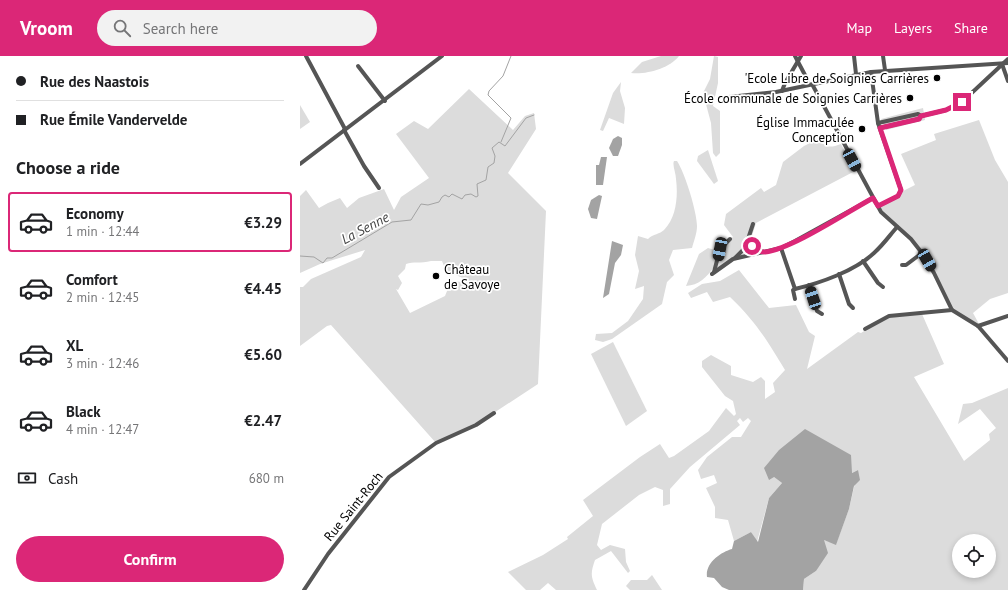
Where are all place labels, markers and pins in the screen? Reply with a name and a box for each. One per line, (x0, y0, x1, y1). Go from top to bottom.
place label: 'Ecole Libre de Soignies Carrières (744, 70, 929, 87)
marker: 'Ecole Libre de Soignies Carrières (932, 73, 942, 83)
place label: École communale de Soignies Carrières (684, 90, 902, 107)
marker: École communale de Soignies Carrières (905, 93, 915, 103)
place label: Église Immaculée Conception (756, 114, 854, 146)
marker: Église Immaculée Conception (857, 124, 867, 134)
place label: Château de Savoye (444, 261, 500, 293)
marker: Château de Savoye (431, 271, 441, 281)

